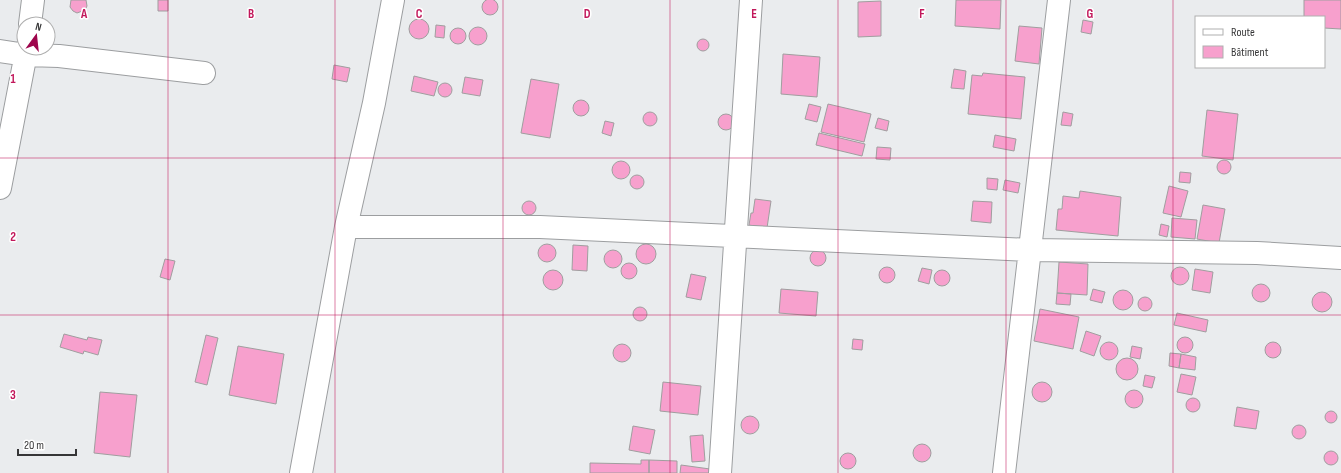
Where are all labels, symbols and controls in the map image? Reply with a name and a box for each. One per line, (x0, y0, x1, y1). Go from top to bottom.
text: A (80, 6, 88, 22)
text: B (248, 6, 254, 22)
text: C (416, 6, 423, 22)
text: D (584, 6, 591, 22)
text: E (751, 6, 757, 22)
text: F (919, 6, 925, 22)
text: G (1087, 6, 1094, 22)
north arrow (16, 16, 56, 56)
legend (1195, 16, 1325, 68)
text: N (34, 20, 43, 34)
text: Route (1231, 25, 1255, 40)
text: Bâtiment (1231, 45, 1269, 60)
text: 1 (10, 71, 16, 87)
text: 2 (10, 229, 16, 245)
text: 3 (10, 387, 16, 403)
scale bar (18, 431, 76, 457)
text: 20 m (24, 438, 44, 453)

